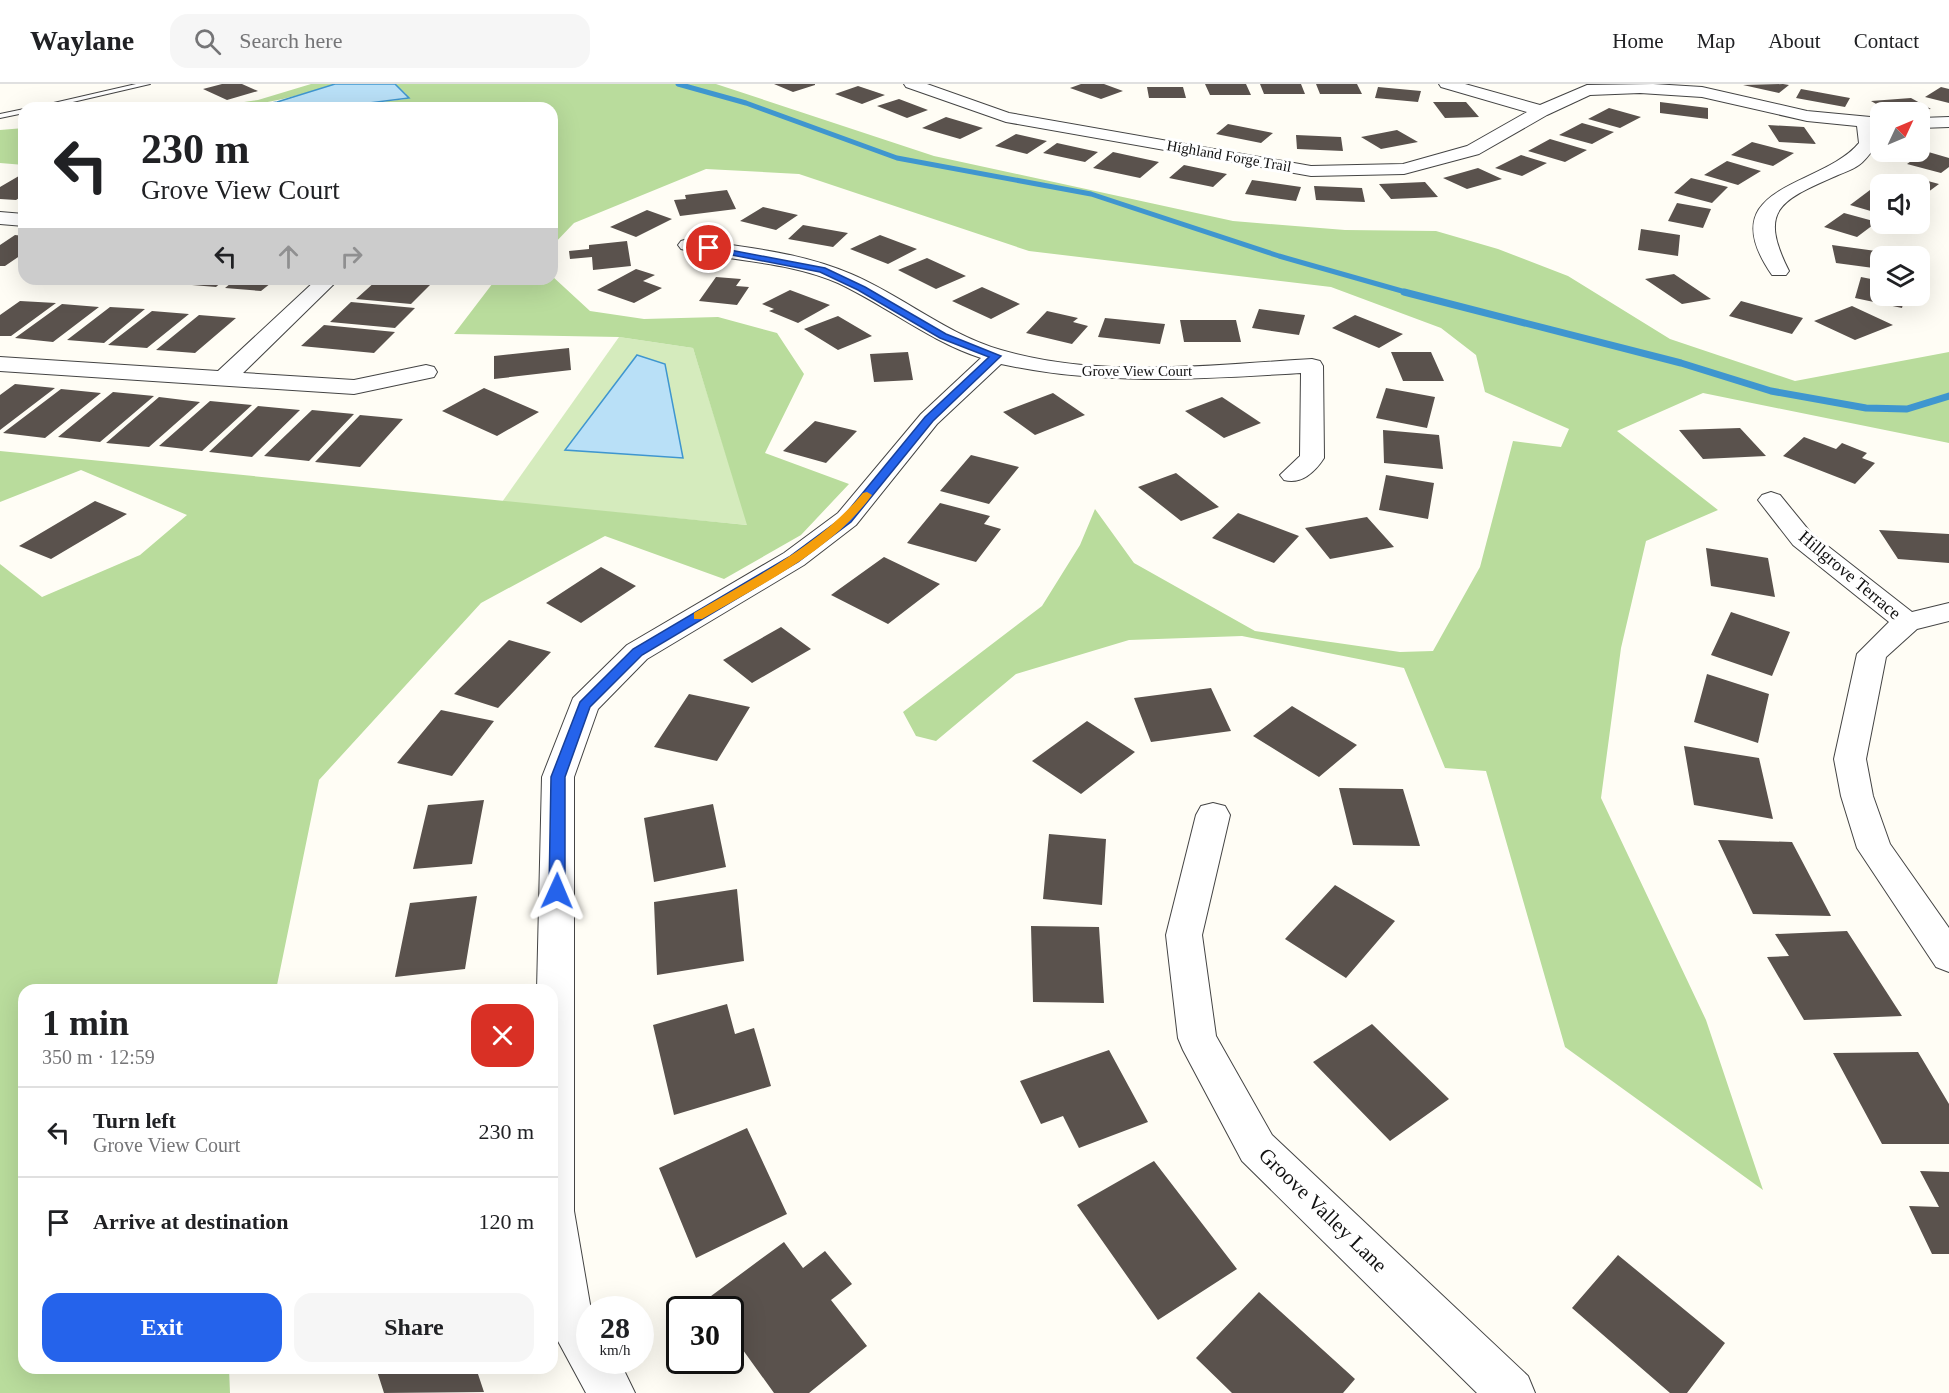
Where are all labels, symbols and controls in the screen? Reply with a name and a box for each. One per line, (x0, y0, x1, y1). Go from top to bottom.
search box (170, 14, 590, 68)
text: Waylane (30, 25, 134, 56)
icon: search (191, 25, 224, 58)
text: Search here (239, 28, 342, 53)
text: Home (1612, 29, 1664, 53)
text: Map (1697, 29, 1735, 53)
text: About (1768, 29, 1821, 53)
text: Contact (1854, 29, 1919, 53)
north arrow (1870, 102, 1930, 162)
map controls (1870, 102, 1930, 306)
icon: left (42, 126, 120, 204)
text: 230 m (141, 126, 250, 172)
street label: Highland Forge Trail (1165, 137, 1293, 175)
button: sound (1870, 174, 1930, 234)
text: Grove View Court (141, 175, 340, 205)
pin (683, 222, 734, 273)
icon: arrive (692, 231, 725, 264)
icon: left (209, 240, 242, 273)
icon: ahead (272, 240, 305, 273)
icon: right (335, 240, 368, 273)
button: layers (1870, 246, 1930, 306)
street label: Grove View Court (1082, 363, 1193, 379)
street label: Hillgrove Terrace (1795, 527, 1905, 623)
position arrow (525, 859, 589, 923)
text: 1 min (42, 1003, 129, 1043)
button: close (471, 1004, 534, 1067)
text: 350 m · 12:59 (42, 1046, 155, 1068)
text: Turn left (93, 1108, 176, 1133)
icon: left (42, 1116, 75, 1149)
text: 230 m (478, 1119, 534, 1144)
text: Grove View Court (93, 1134, 240, 1156)
street label: Groove Valley Lane (1254, 1143, 1392, 1277)
icon: arrive (42, 1206, 75, 1239)
text: Arrive at destination (93, 1209, 289, 1234)
text: 120 m (478, 1209, 534, 1234)
button: Exit (42, 1293, 282, 1362)
button: Share (294, 1293, 534, 1362)
speed limit sign: 30 (666, 1296, 744, 1374)
text: 28 (600, 1311, 630, 1344)
text: km/h (600, 1342, 630, 1358)

